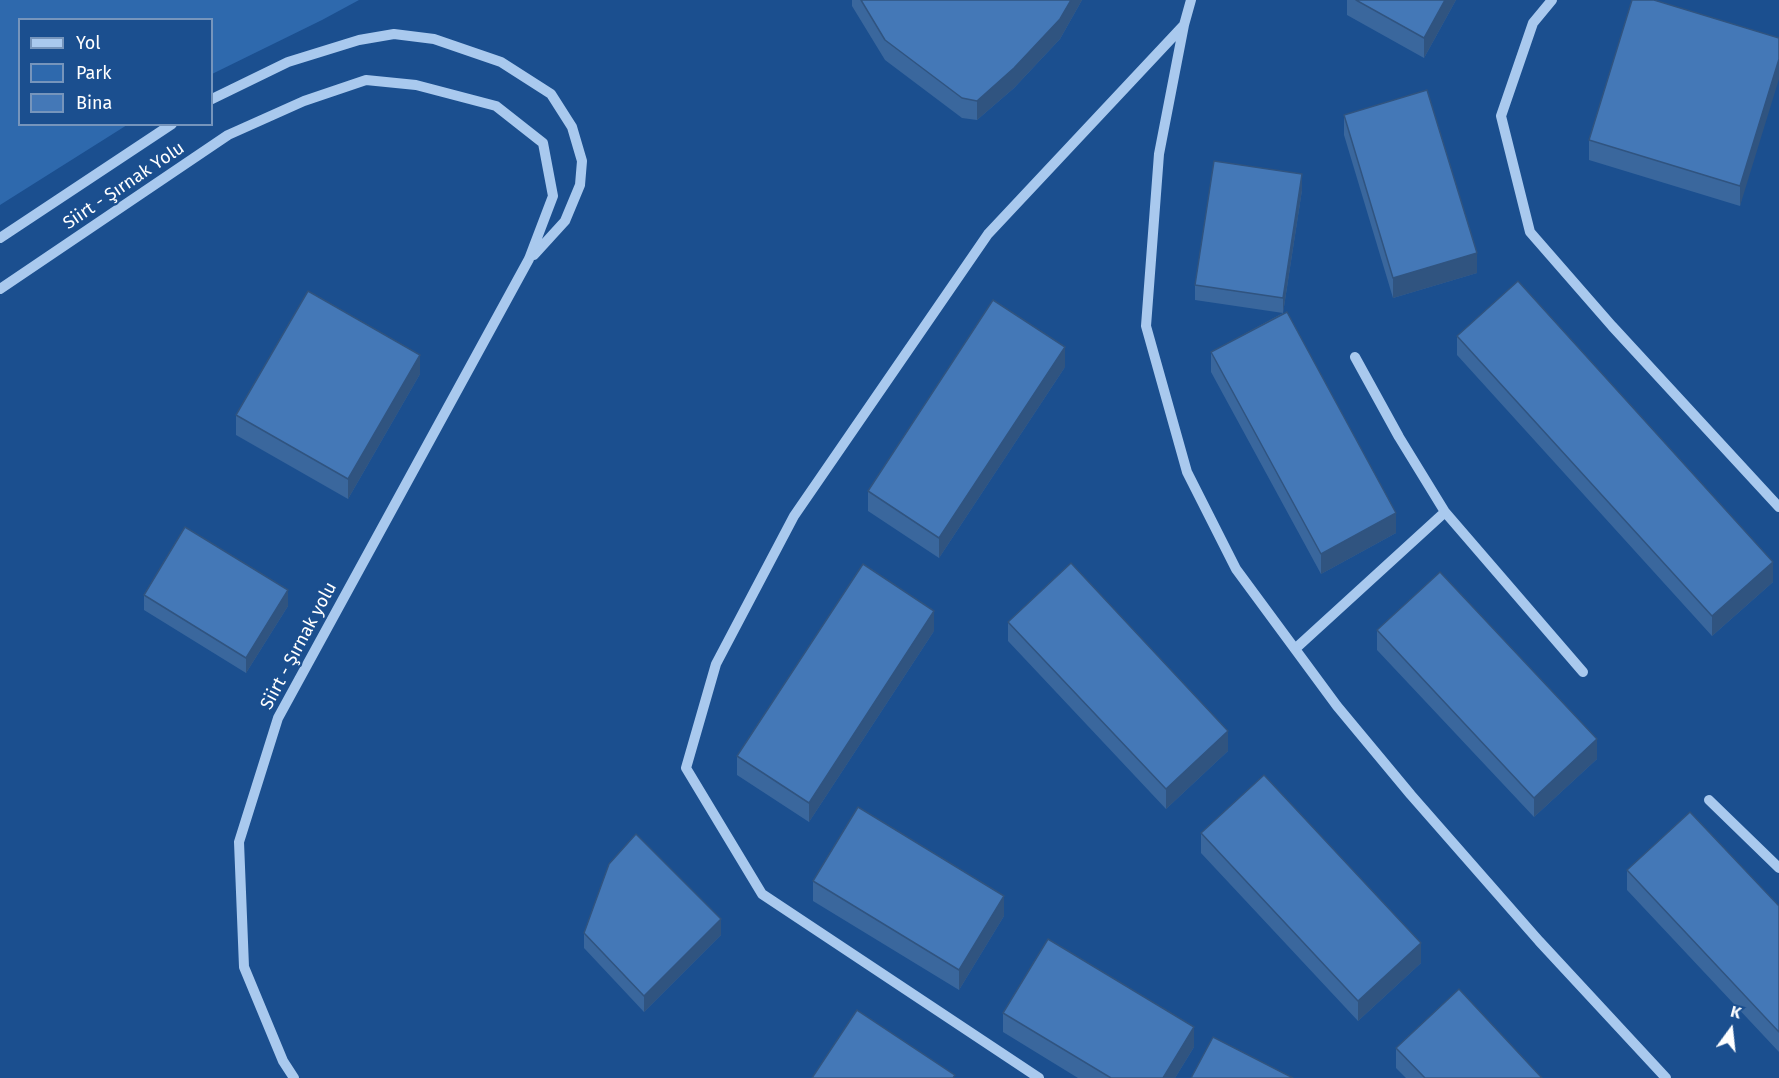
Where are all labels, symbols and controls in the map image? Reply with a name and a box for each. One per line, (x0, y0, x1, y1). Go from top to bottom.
legend (18, 18, 213, 126)
text: Yol (76, 32, 101, 54)
text: Park (76, 62, 111, 84)
text: Bina (76, 92, 112, 114)
street label: Siirt - Şırnak Yolu (59, 137, 189, 235)
street label: Siirt - Şırnak yolu (256, 579, 342, 713)
north arrow (1701, 1000, 1761, 1060)
text: K (1728, 1002, 1743, 1023)

